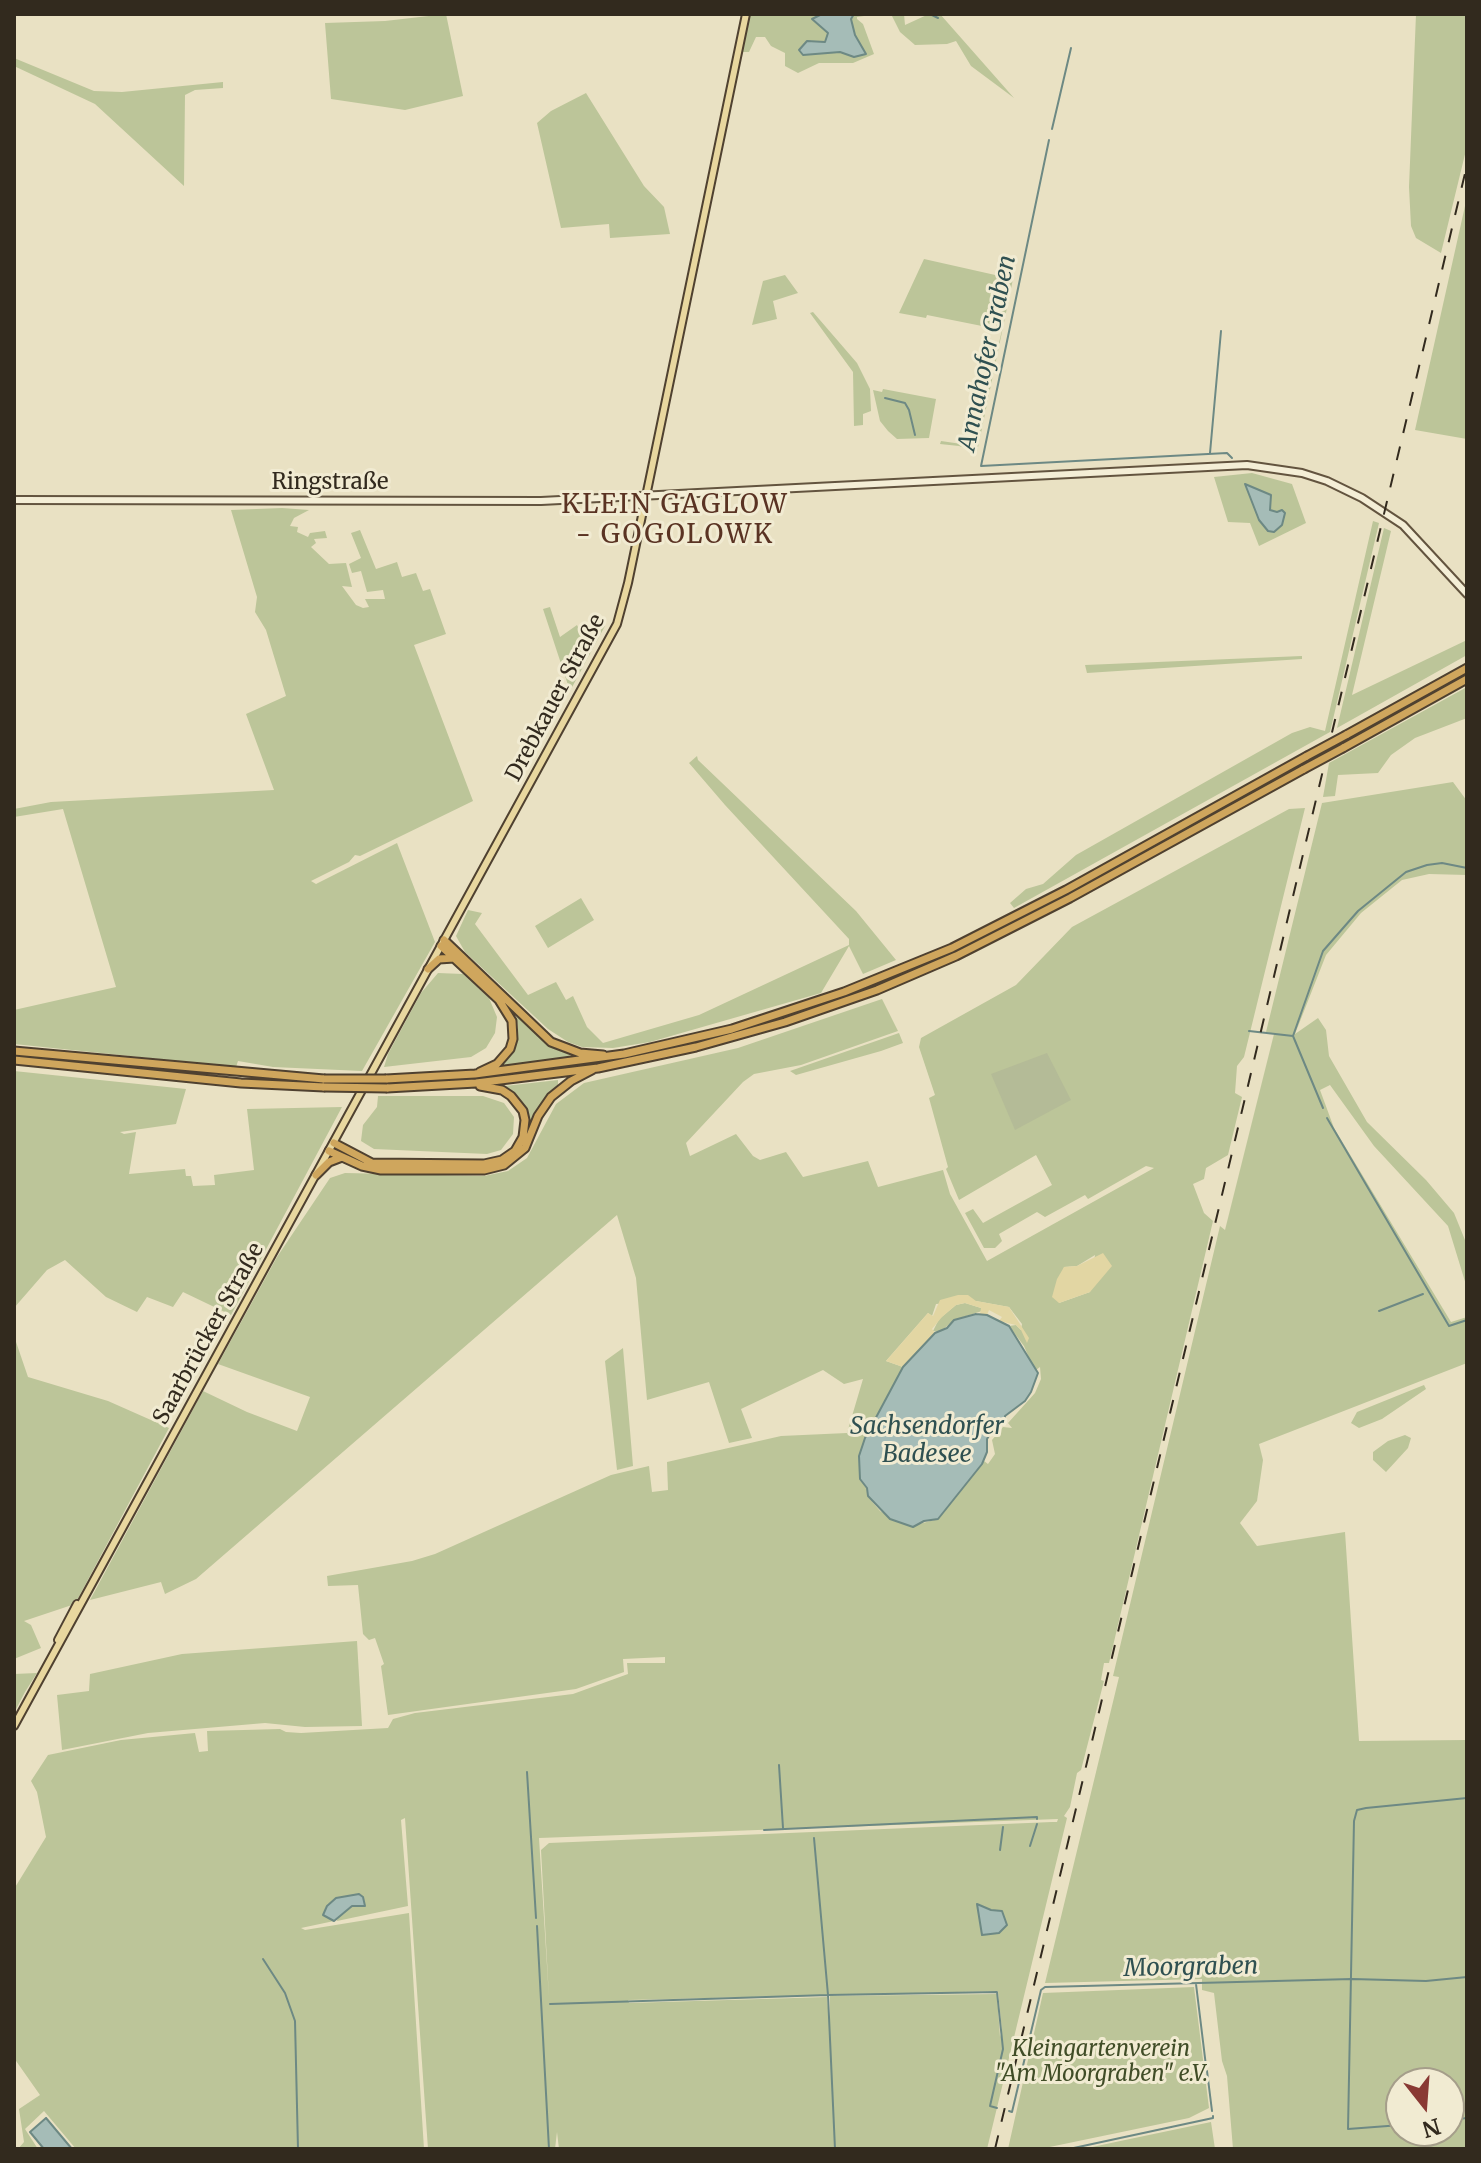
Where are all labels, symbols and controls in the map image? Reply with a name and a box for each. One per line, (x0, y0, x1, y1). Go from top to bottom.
water label: Annahofer Graben (953, 253, 1023, 453)
street label: Ringstraße (271, 470, 389, 496)
district label: KLEIN GAGLOW - GOGOLOWK (561, 490, 789, 552)
street label: Drebkauer Straße (501, 610, 611, 786)
street label: Saarbrücker Straße (148, 1239, 270, 1429)
water label: Sachsendorfer Badesee (850, 1413, 1004, 1469)
water label: Moorgraben (1124, 1952, 1258, 1984)
park label: Kleingartenverein "Am Moorgraben" e.V. (994, 2037, 1208, 2088)
north arrow (1385, 2067, 1465, 2147)
text: N (1419, 2112, 1444, 2144)

